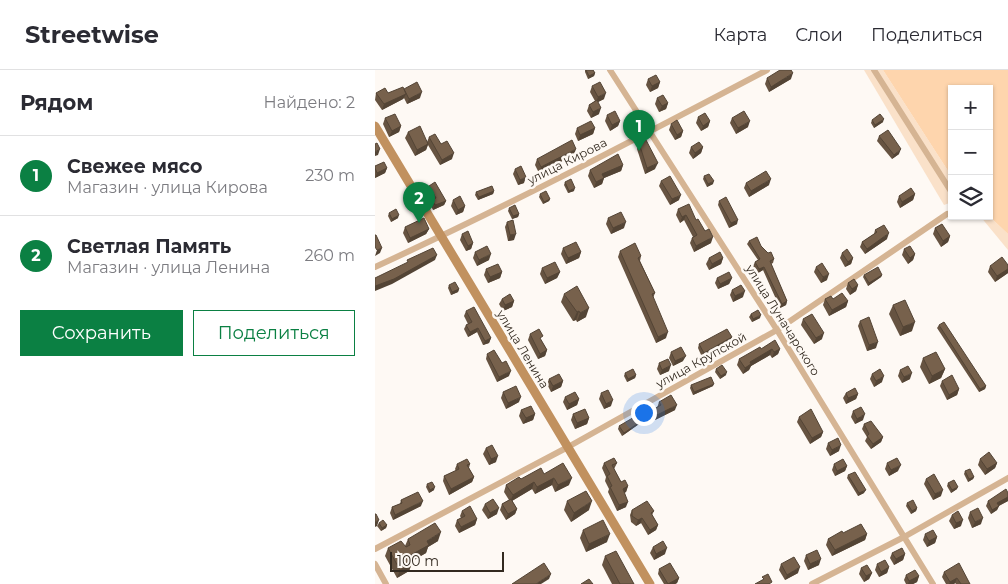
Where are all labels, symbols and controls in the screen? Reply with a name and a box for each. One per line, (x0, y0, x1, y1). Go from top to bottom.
text: Streetwise (25, 20, 159, 49)
text: Карта (713, 24, 767, 46)
text: Слои (795, 24, 843, 46)
text: Поделиться (871, 24, 983, 46)
map controls (948, 85, 993, 220)
button: + (948, 85, 993, 130)
text: Рядом (20, 90, 93, 115)
text: Найдено: 2 (264, 93, 355, 112)
pin: 1 (623, 110, 655, 151)
button: − (948, 130, 993, 175)
street label: улица Кирова (524, 134, 609, 188)
text: Свежее мясо (67, 155, 202, 178)
text: 1 (33, 166, 39, 185)
text: 230 m (305, 166, 355, 185)
button: layers (948, 175, 993, 220)
text: Магазин · улица Кирова (67, 178, 268, 197)
pin: 2 (403, 182, 435, 223)
text: Светлая Память (67, 235, 231, 258)
text: 2 (31, 246, 41, 265)
text: 260 m (304, 246, 355, 265)
text: Магазин · улица Ленина (67, 258, 270, 277)
street label: улица Луначарского (742, 261, 824, 379)
street label: улица Ленина (493, 306, 552, 391)
button: Сохранить (20, 310, 183, 356)
button: Поделиться (193, 310, 355, 356)
street label: улица Крупской (652, 329, 749, 392)
your location (631, 400, 657, 426)
scale bar (390, 549, 504, 572)
text: 100 m (397, 552, 439, 570)

